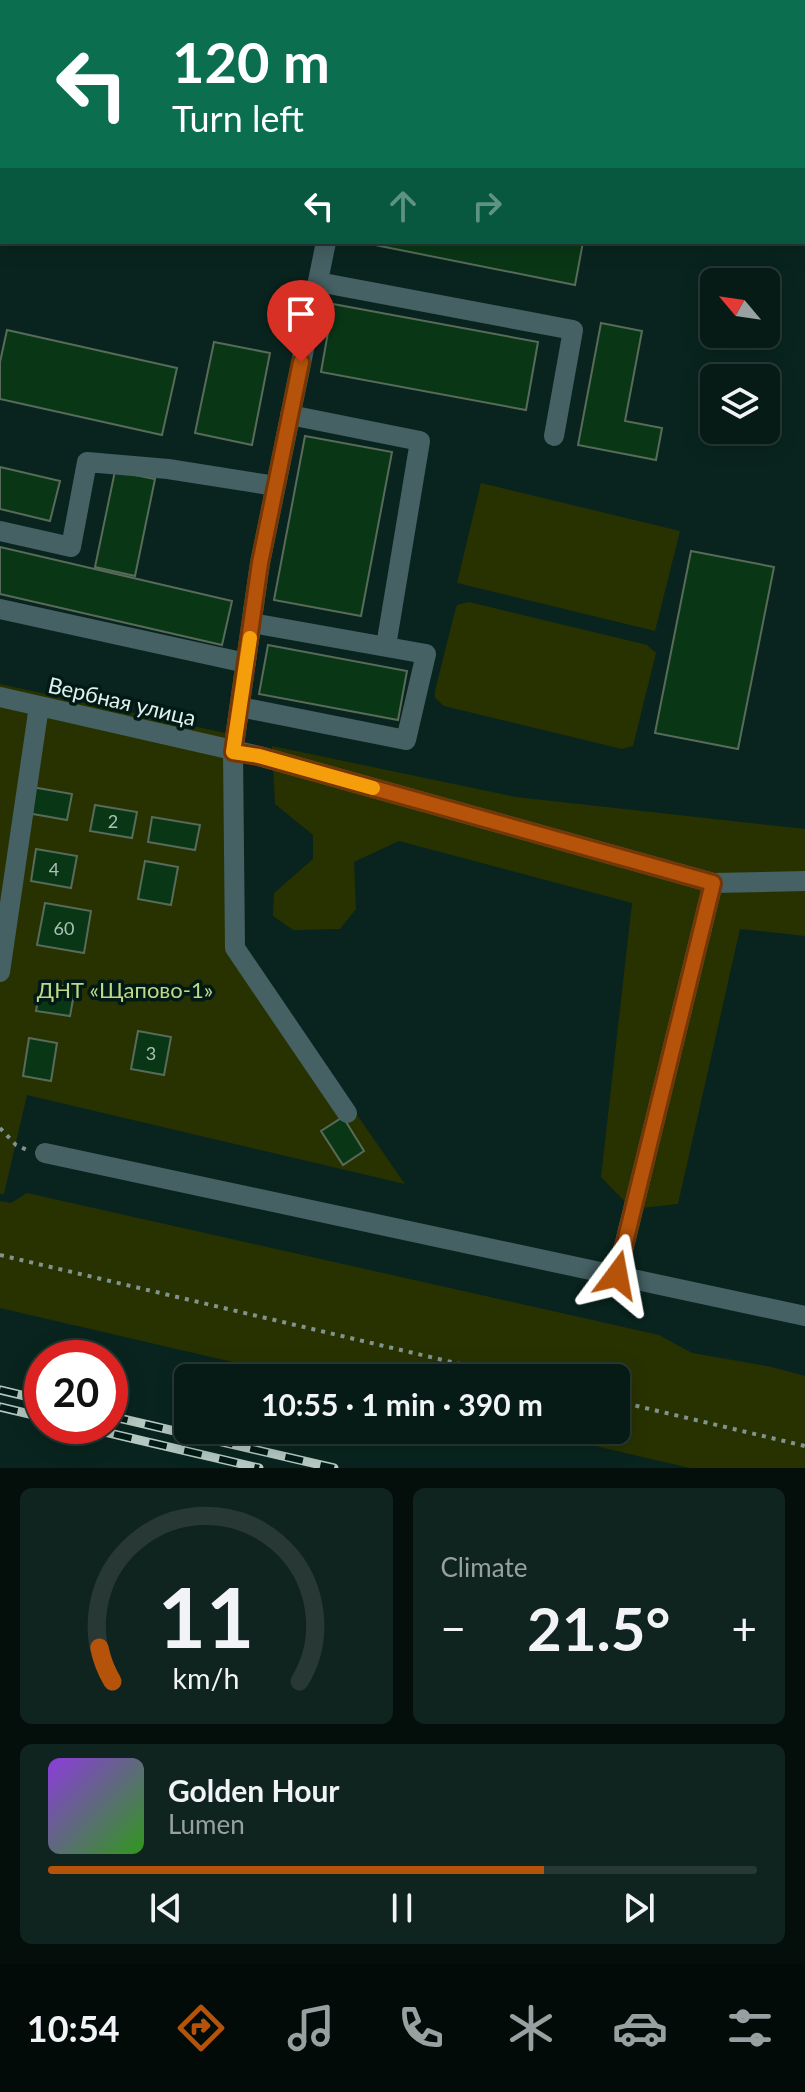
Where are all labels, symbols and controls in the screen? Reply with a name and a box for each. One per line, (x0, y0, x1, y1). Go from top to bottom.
text: 120 m (172, 28, 330, 95)
icon: left (40, 32, 144, 136)
text: Turn left (172, 96, 304, 140)
icon: left (297, 184, 341, 228)
icon: ahead (381, 184, 425, 228)
icon: right (465, 184, 509, 228)
north arrow (700, 268, 780, 348)
map controls (700, 268, 780, 444)
pin (267, 280, 335, 362)
icon: arrive (279, 292, 323, 336)
button: layers (700, 364, 780, 444)
street label: Вербная улица (46, 671, 198, 731)
house number: 2 (108, 810, 118, 832)
house number: 4 (49, 858, 59, 880)
house number: 60 (54, 917, 74, 939)
park label: ДНТ «Щапово-1» (37, 976, 213, 1003)
house number: 3 (146, 1042, 156, 1064)
position arrow (575, 1233, 659, 1317)
speed limit sign: 20 (24, 1340, 128, 1444)
text: 10:55 · 1 min · 390 m (261, 1386, 543, 1422)
text: Climate (441, 1551, 527, 1583)
text: 11 (158, 1566, 255, 1666)
text: 21.5° (527, 1592, 671, 1664)
text: − (441, 1602, 466, 1654)
text: + (731, 1602, 757, 1654)
text: km/h (173, 1661, 240, 1695)
text: Golden Hour (168, 1772, 340, 1808)
text: Lumen (168, 1808, 245, 1840)
icon: previous (144, 1886, 188, 1930)
icon: pause (380, 1886, 424, 1930)
icon: next (617, 1886, 661, 1930)
icon: directions (173, 2000, 229, 2056)
icon: music (283, 2000, 339, 2056)
icon: phone (393, 2000, 449, 2056)
icon: climate (503, 2000, 559, 2056)
icon: car (612, 2000, 668, 2056)
icon: filters (722, 2000, 778, 2056)
text: 10:54 (27, 2006, 120, 2050)

